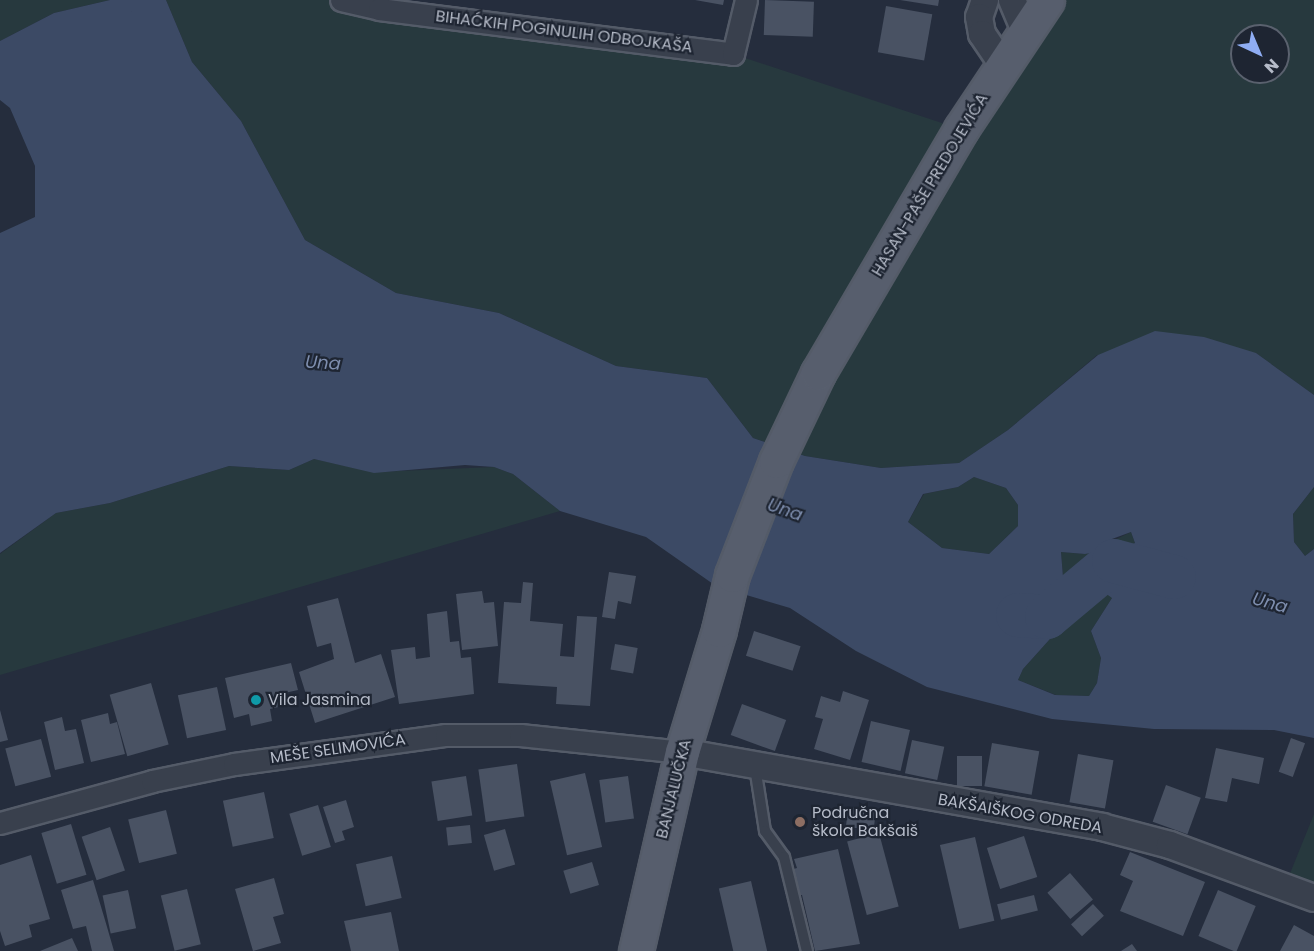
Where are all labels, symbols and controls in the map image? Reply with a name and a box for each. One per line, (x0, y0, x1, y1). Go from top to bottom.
street label: BIHAĆKIH POGINULIH ODBOJKAŠA (435, 7, 693, 57)
north arrow (1230, 24, 1290, 84)
text: N (1259, 53, 1284, 78)
street label: HASAN-PAŠE PREDOJEVIĆA (868, 90, 992, 280)
water label: Una (304, 351, 342, 375)
water label: Una (765, 494, 805, 526)
water label: Una (1250, 588, 1290, 618)
place label: Vila Jasmina (268, 690, 371, 710)
marker: Vila Jasmina (249, 693, 263, 707)
street label: MEŠE SELIMOVIĆA (269, 730, 407, 768)
street label: BANJALUČKA (652, 737, 696, 841)
street label: BAKŠAIŠKOG ODREDA (936, 790, 1104, 838)
place label: Područna škola Bakšaiš (812, 803, 918, 841)
marker: Područna škola Bakšaiš (793, 815, 807, 829)

